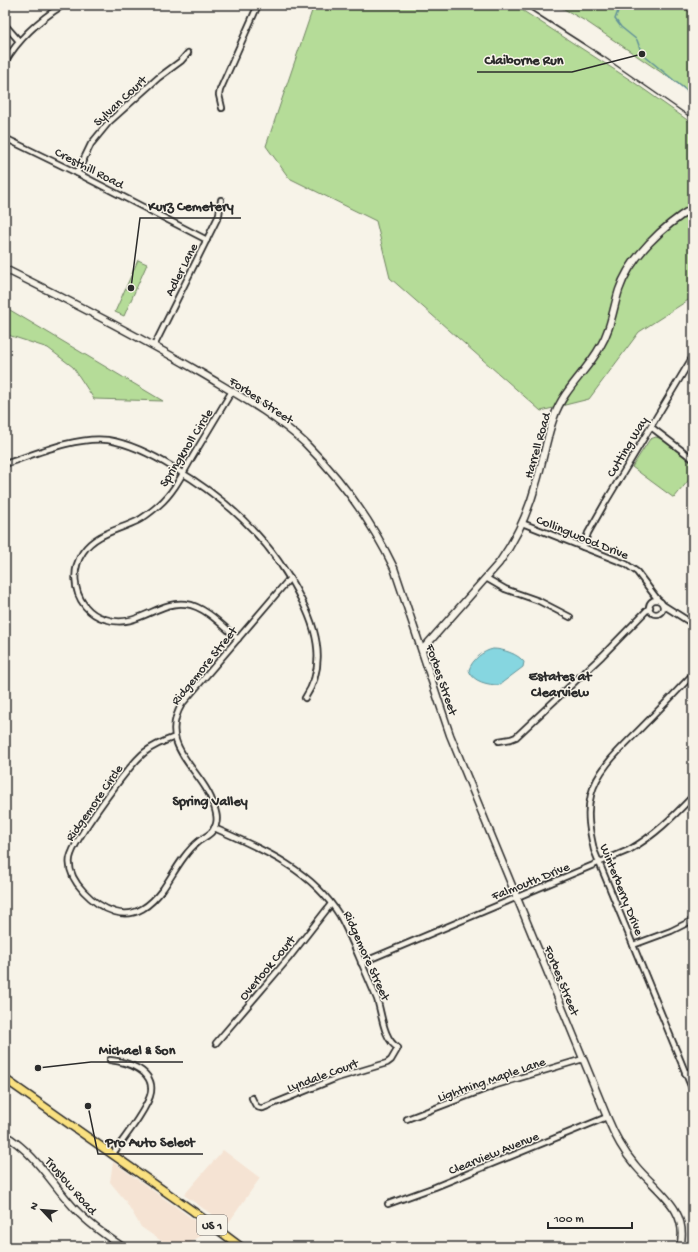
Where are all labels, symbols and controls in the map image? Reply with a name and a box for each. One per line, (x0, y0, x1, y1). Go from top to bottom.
callout: Claiborne Run (477, 46, 572, 72)
text: Claiborne Run (484, 53, 564, 70)
street label: Sylvan Court (91, 72, 152, 130)
street label: Cresthill Road (52, 145, 127, 194)
callout: Kurz Cemetery (140, 192, 241, 218)
text: Kurz Cemetery (147, 199, 234, 216)
street label: Adler Lane (163, 241, 202, 299)
street label: Forbes Street (225, 374, 297, 429)
street label: Springknoll Circle (157, 406, 217, 490)
street label: Harrell Road (522, 410, 555, 480)
street label: Cutting Way (604, 414, 652, 480)
street label: Collingwood Drive (534, 513, 631, 564)
street label: Ridgemore Street (169, 623, 242, 709)
street label: Forbes Street (421, 641, 460, 719)
district label: Estates at Clearview (529, 669, 592, 702)
street label: Ridgemore Circle (63, 762, 127, 845)
district label: Spring Valley (172, 794, 248, 811)
street label: Winterberry Drive (596, 842, 646, 938)
street label: Falmouth Drive (489, 860, 572, 905)
street label: Ridgemore Street (339, 909, 393, 1005)
street label: Overlook Court (236, 932, 300, 1004)
street label: Forbes Street (539, 943, 582, 1020)
callout: Michael & Son (91, 1036, 183, 1062)
text: Michael & Son (99, 1043, 176, 1060)
street label: Lightning Maple Lane (436, 1055, 548, 1106)
street label: Lyndale Court (285, 1056, 362, 1096)
callout: Pro Auto Select (98, 1128, 203, 1154)
street label: Clearview Avenue (447, 1129, 541, 1179)
text: Pro Auto Select (105, 1135, 196, 1152)
street label: Truslow Road (40, 1154, 100, 1220)
north arrow (22, 1190, 62, 1230)
text: N (28, 1201, 42, 1212)
scale bar (548, 1204, 632, 1230)
text: 100 m (553, 1213, 584, 1227)
road number: US 1 (197, 1215, 227, 1235)

